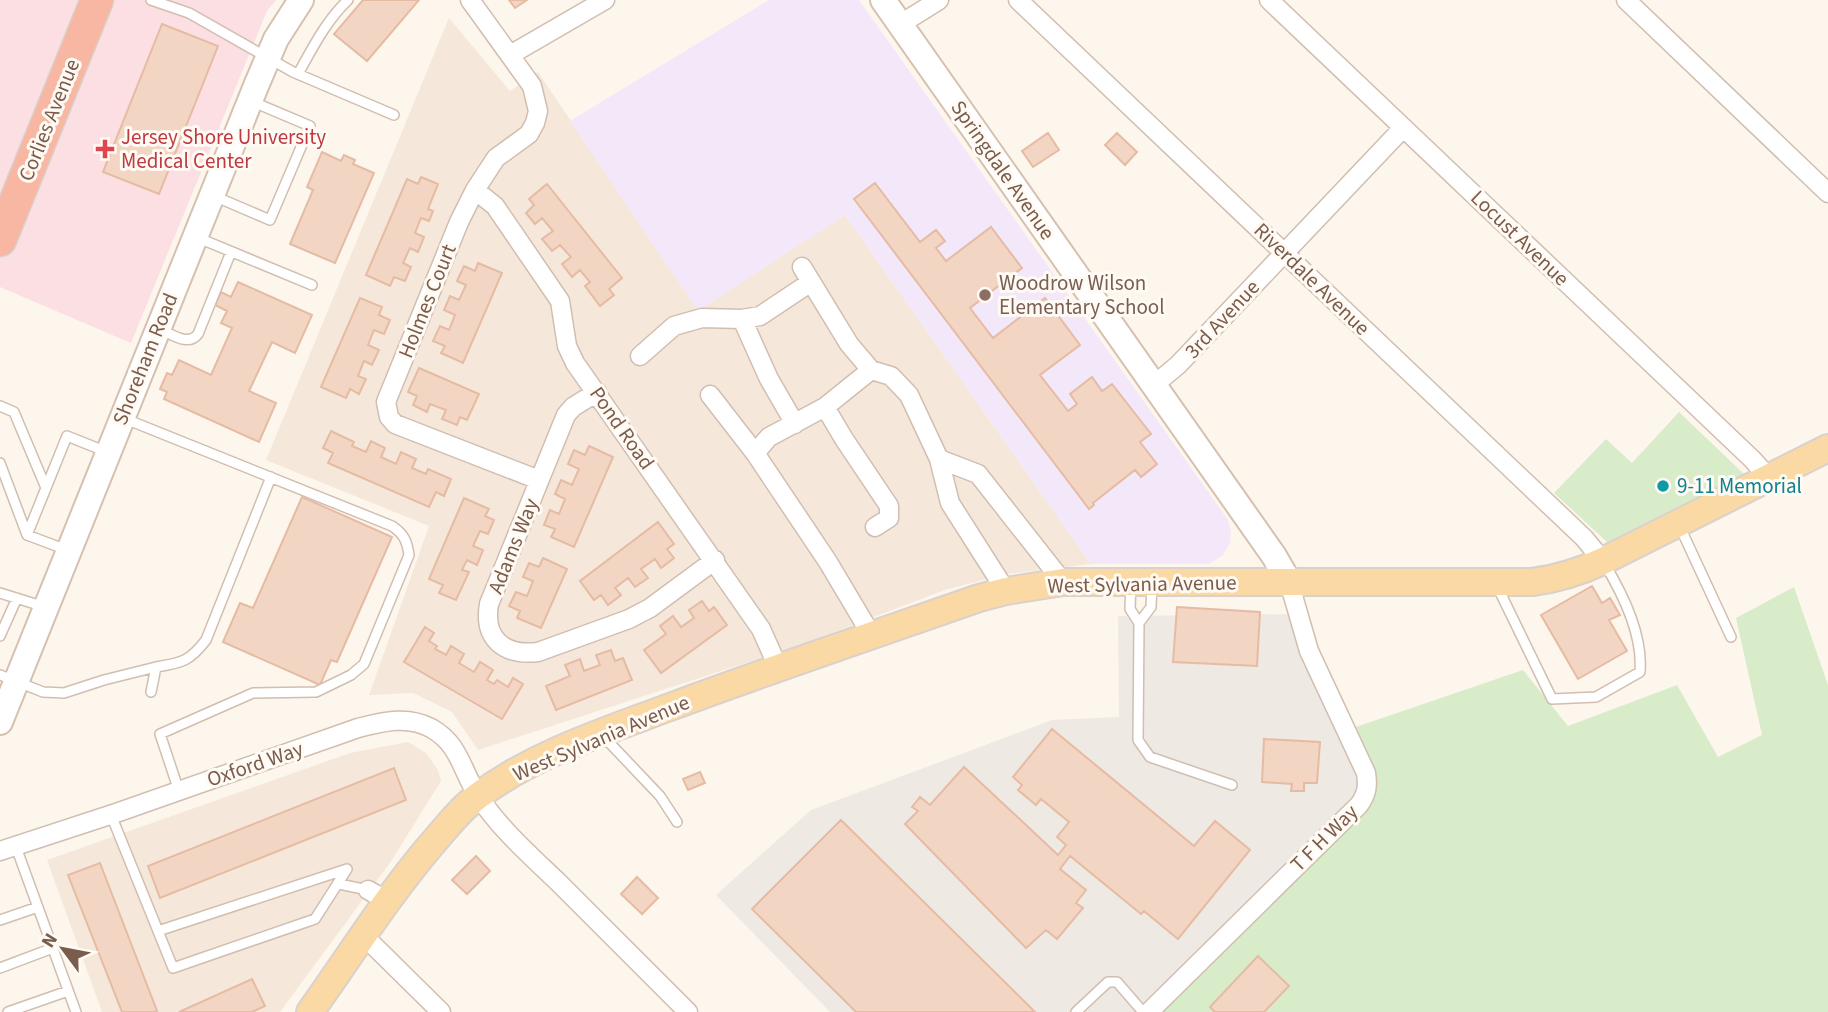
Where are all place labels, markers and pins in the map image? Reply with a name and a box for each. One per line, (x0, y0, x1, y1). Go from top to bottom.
place label: Jersey Shore University Medical Center (121, 122, 326, 176)
marker: Jersey Shore University Medical Center (95, 139, 115, 159)
place label: Woodrow Wilson Elementary School (999, 268, 1165, 322)
marker: Woodrow Wilson Elementary School (977, 287, 993, 303)
place label: 9-11 Memorial (1677, 471, 1802, 501)
marker: 9-11 Memorial (1655, 478, 1671, 494)

